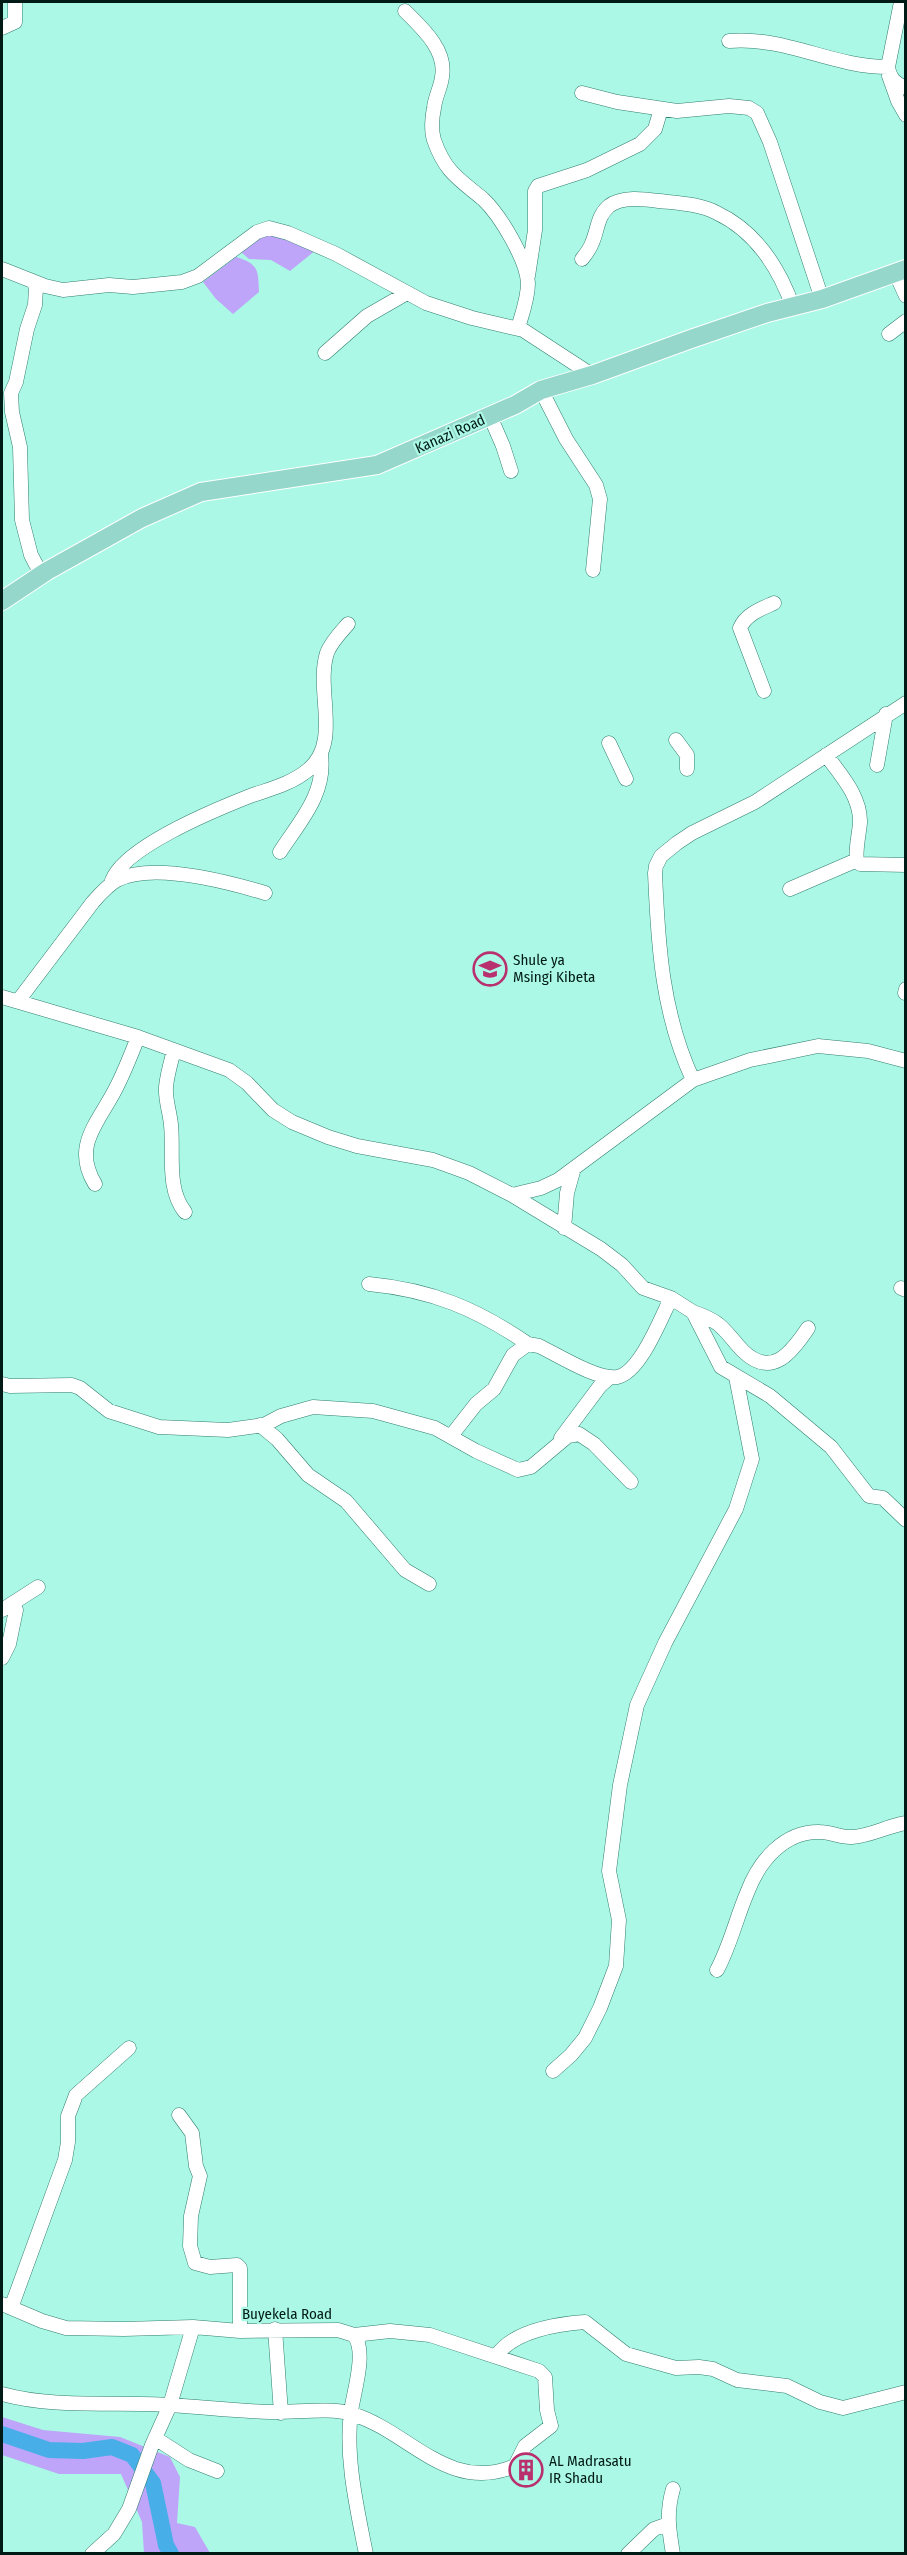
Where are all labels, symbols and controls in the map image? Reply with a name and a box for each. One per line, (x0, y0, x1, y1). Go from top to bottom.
street label: Kanazi Road (412, 411, 488, 457)
school or university icon: Shule ya Msingi Kibeta (472, 951, 508, 987)
place label: Shule ya Msingi Kibeta (513, 951, 595, 986)
street label: Buyekela Road (242, 2305, 332, 2323)
building icon: AL Madrasatu IR Shadu (508, 2452, 544, 2488)
place label: AL Madrasatu IR Shadu (549, 2452, 632, 2487)

